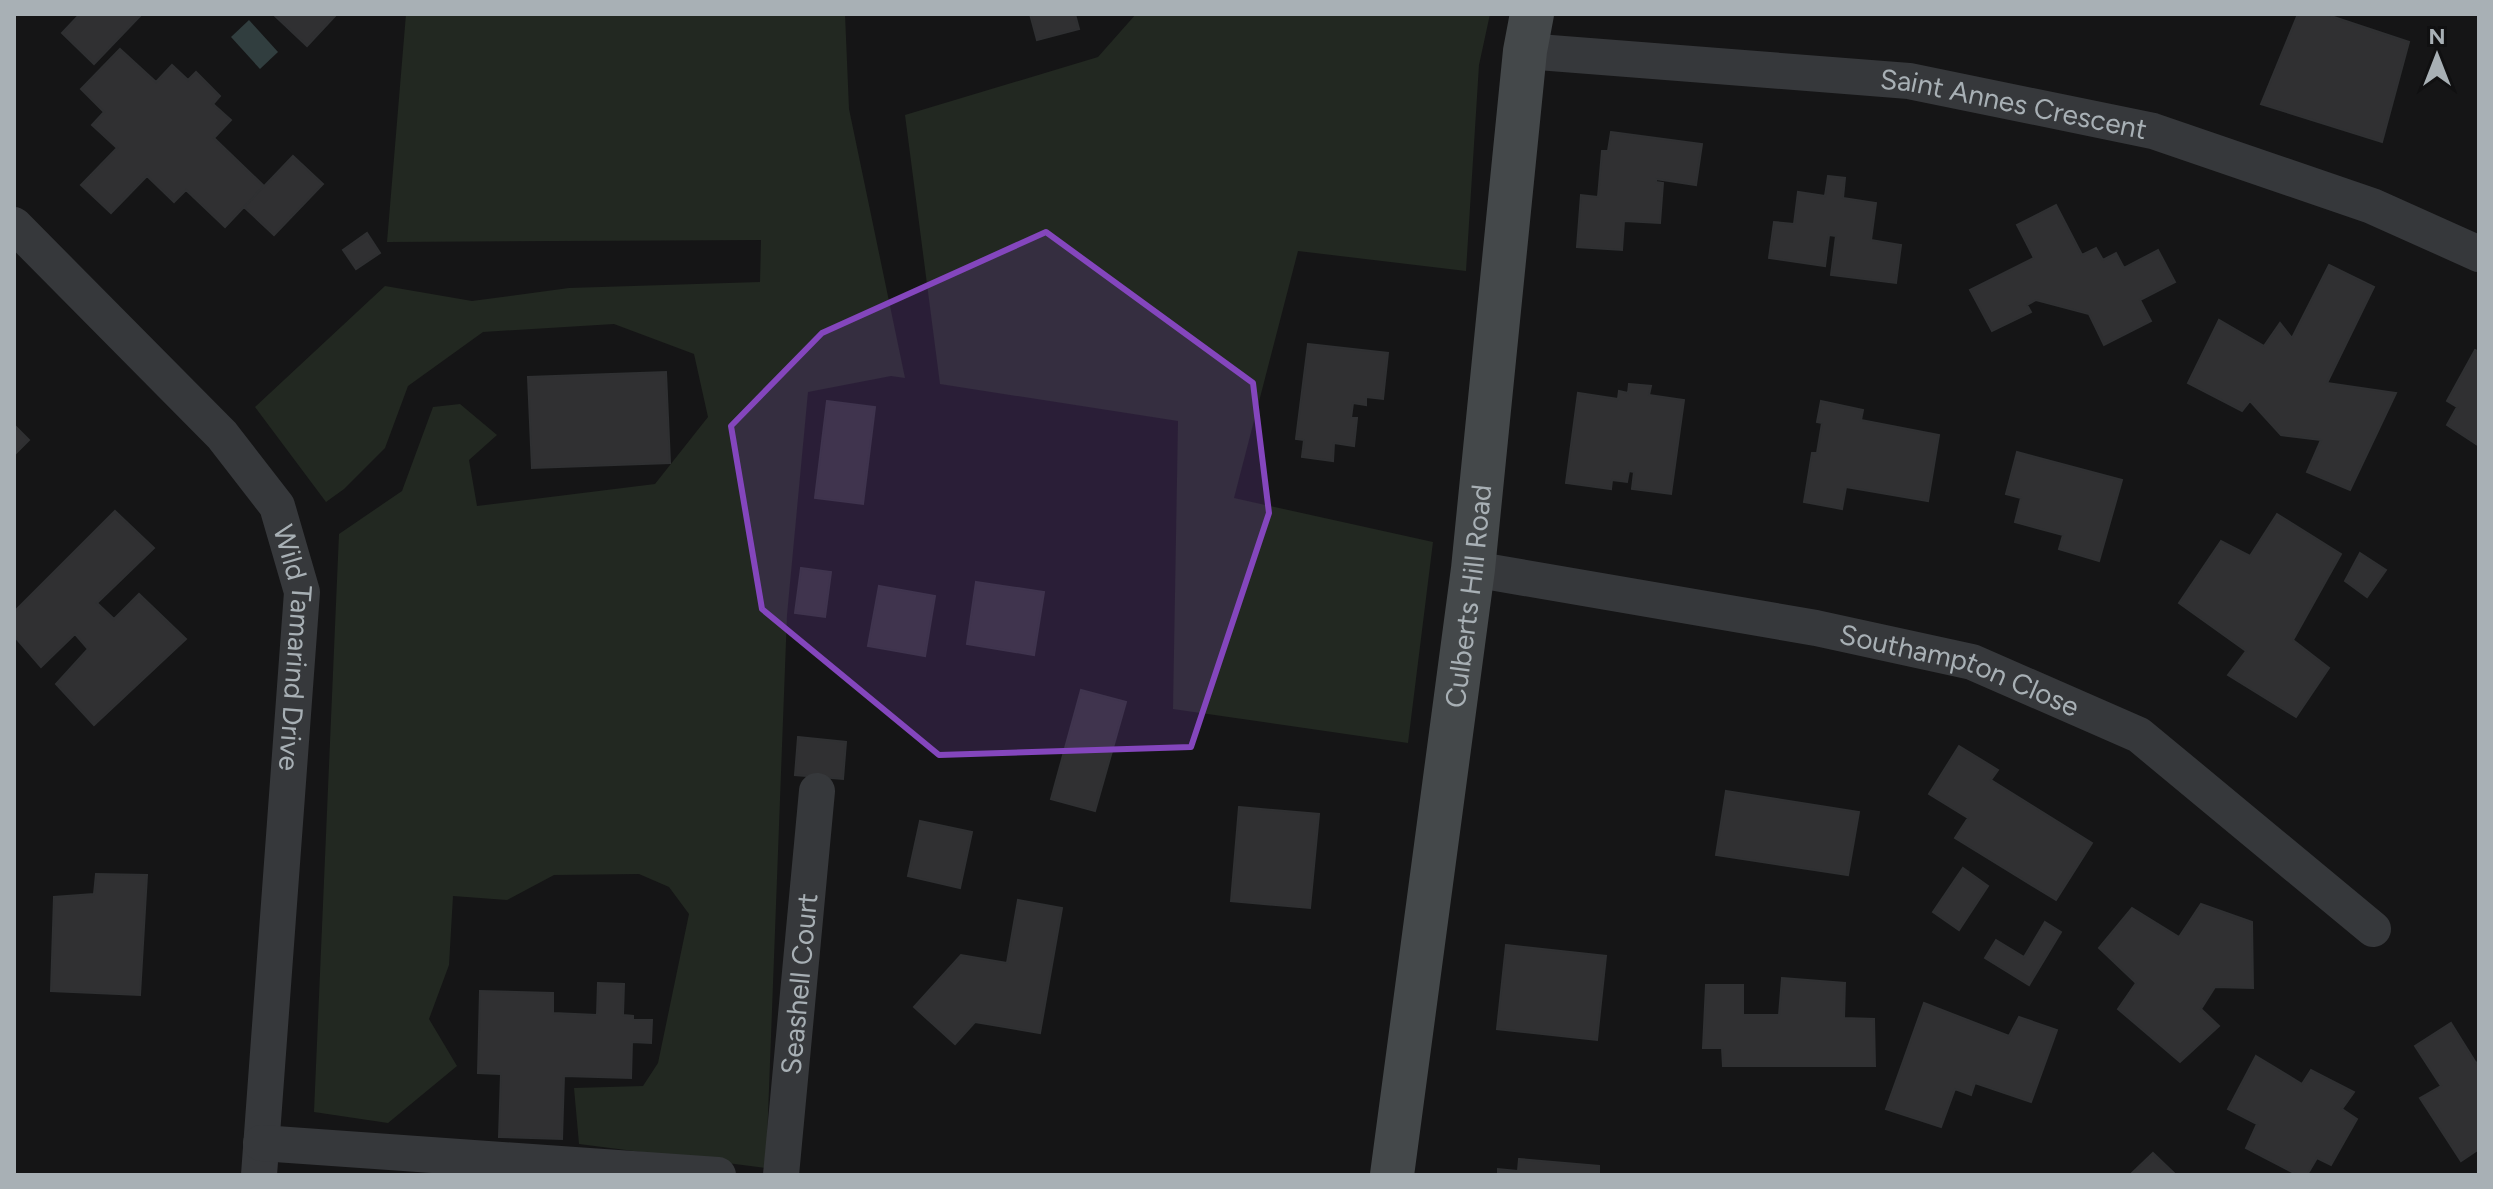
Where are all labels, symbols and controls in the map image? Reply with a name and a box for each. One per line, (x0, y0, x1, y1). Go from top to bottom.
north arrow (2397, 16, 2477, 96)
text: N (2428, 23, 2446, 50)
street label: Saint Annes Crescent (1879, 62, 2150, 146)
street label: Culberts Hill Road (1438, 483, 1498, 710)
street label: Wild Tamarind Drive (266, 521, 319, 772)
street label: Southampton Close (1837, 617, 2085, 724)
street label: Seashell Court (773, 892, 824, 1076)

